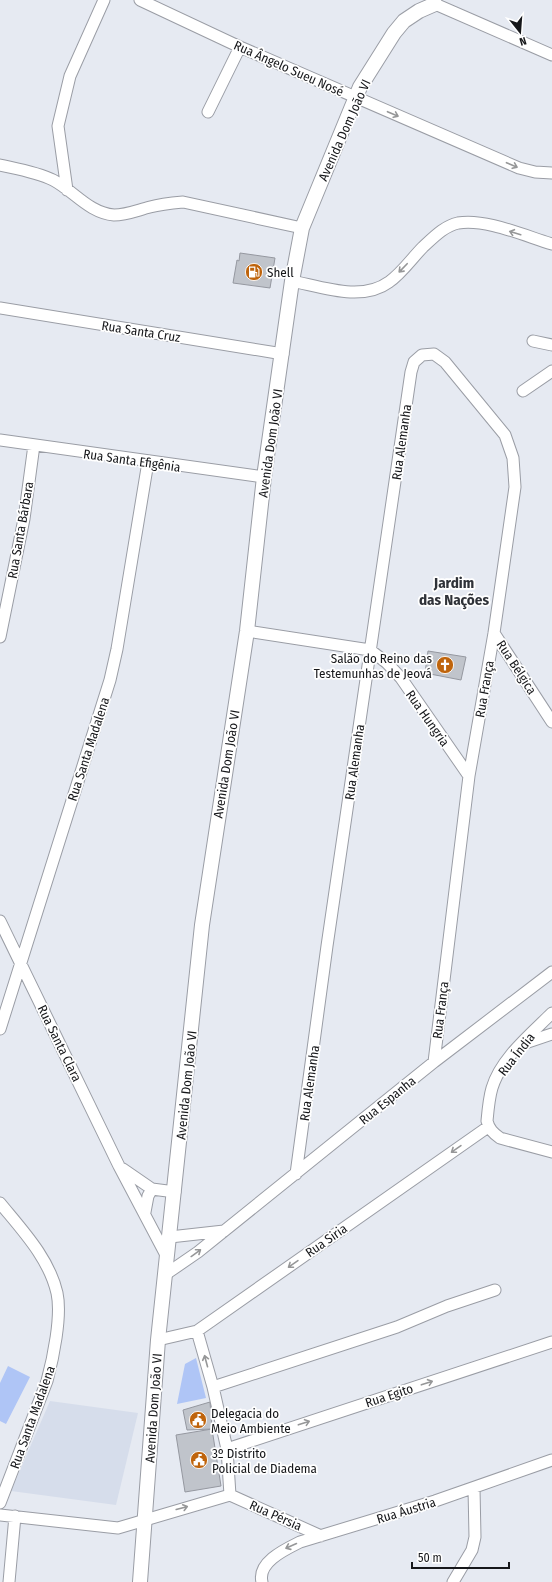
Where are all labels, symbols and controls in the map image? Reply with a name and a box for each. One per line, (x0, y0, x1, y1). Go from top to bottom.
north arrow (500, 12, 540, 52)
text: N (518, 34, 528, 48)
street label: Rua Ângelo Sueu Nosé (231, 37, 346, 99)
street label: Avenida Dom João VI (315, 77, 374, 183)
one-way arrow (386, 111, 398, 118)
one-way arrow (506, 162, 518, 170)
one-way arrow (508, 229, 521, 236)
fuel station icon: Shell (244, 262, 264, 282)
one-way arrow (398, 263, 408, 273)
place label: Shell (267, 265, 294, 280)
street label: Rua Santa Cruz (101, 318, 181, 345)
street label: Avenida Dom João VI (255, 388, 286, 498)
street label: Rua Alemanha (389, 403, 414, 481)
street label: Rua Santa Efigênia (82, 446, 182, 475)
street label: Rua Santa Bárbara (5, 480, 36, 580)
district label: Jardim das Nações (419, 574, 489, 610)
street label: Rua Bélgica (494, 637, 540, 697)
place label: Salão do Reino das Testemunhas de Jeová (314, 651, 432, 681)
church icon: Salão do Reino das Testemunhas de Jeová (435, 655, 455, 675)
street label: Rua França (472, 659, 497, 719)
street label: Rua Hungria (403, 687, 452, 749)
street label: Rua Santa Madalena (65, 695, 112, 803)
street label: Avenida Dom João VI (211, 709, 242, 819)
street label: Rua Alemanha (342, 723, 367, 801)
street label: Rua França (430, 981, 451, 1040)
street label: Rua Santa Clara (35, 1003, 85, 1084)
street label: Avenida Dom João VI (173, 1030, 200, 1140)
street label: Rua Índia (495, 1030, 538, 1079)
street label: Rua Alemanha (297, 1044, 322, 1122)
street label: Rua Espanha (356, 1073, 419, 1128)
one-way arrow (451, 1145, 462, 1153)
street label: Rua Siria (303, 1221, 350, 1260)
one-way arrow (190, 1249, 201, 1257)
one-way arrow (287, 1260, 298, 1268)
street label: Avenida Dom João VI (142, 1353, 165, 1463)
one-way arrow (202, 1355, 209, 1368)
street label: Rua Santa Madalena (7, 1364, 58, 1471)
one-way arrow (421, 1379, 434, 1386)
street label: Rua Egito (363, 1381, 415, 1410)
place label: Delegacia do Meio Ambiente (211, 1406, 291, 1436)
public building icon: Delegacia do Meio Ambiente (188, 1410, 208, 1430)
one-way arrow (297, 1419, 309, 1427)
place label: 3º Distrito Policial de Diadema (212, 1446, 317, 1476)
public building icon: 3º Distrito Policial de Diadema (189, 1450, 209, 1470)
street label: Rua Áustria (375, 1494, 437, 1527)
street label: Rua Pérsia (247, 1497, 304, 1534)
one-way arrow (175, 1504, 188, 1512)
one-way arrow (285, 1543, 297, 1551)
scale bar (412, 1544, 509, 1570)
text: 50 m (418, 1551, 442, 1565)

